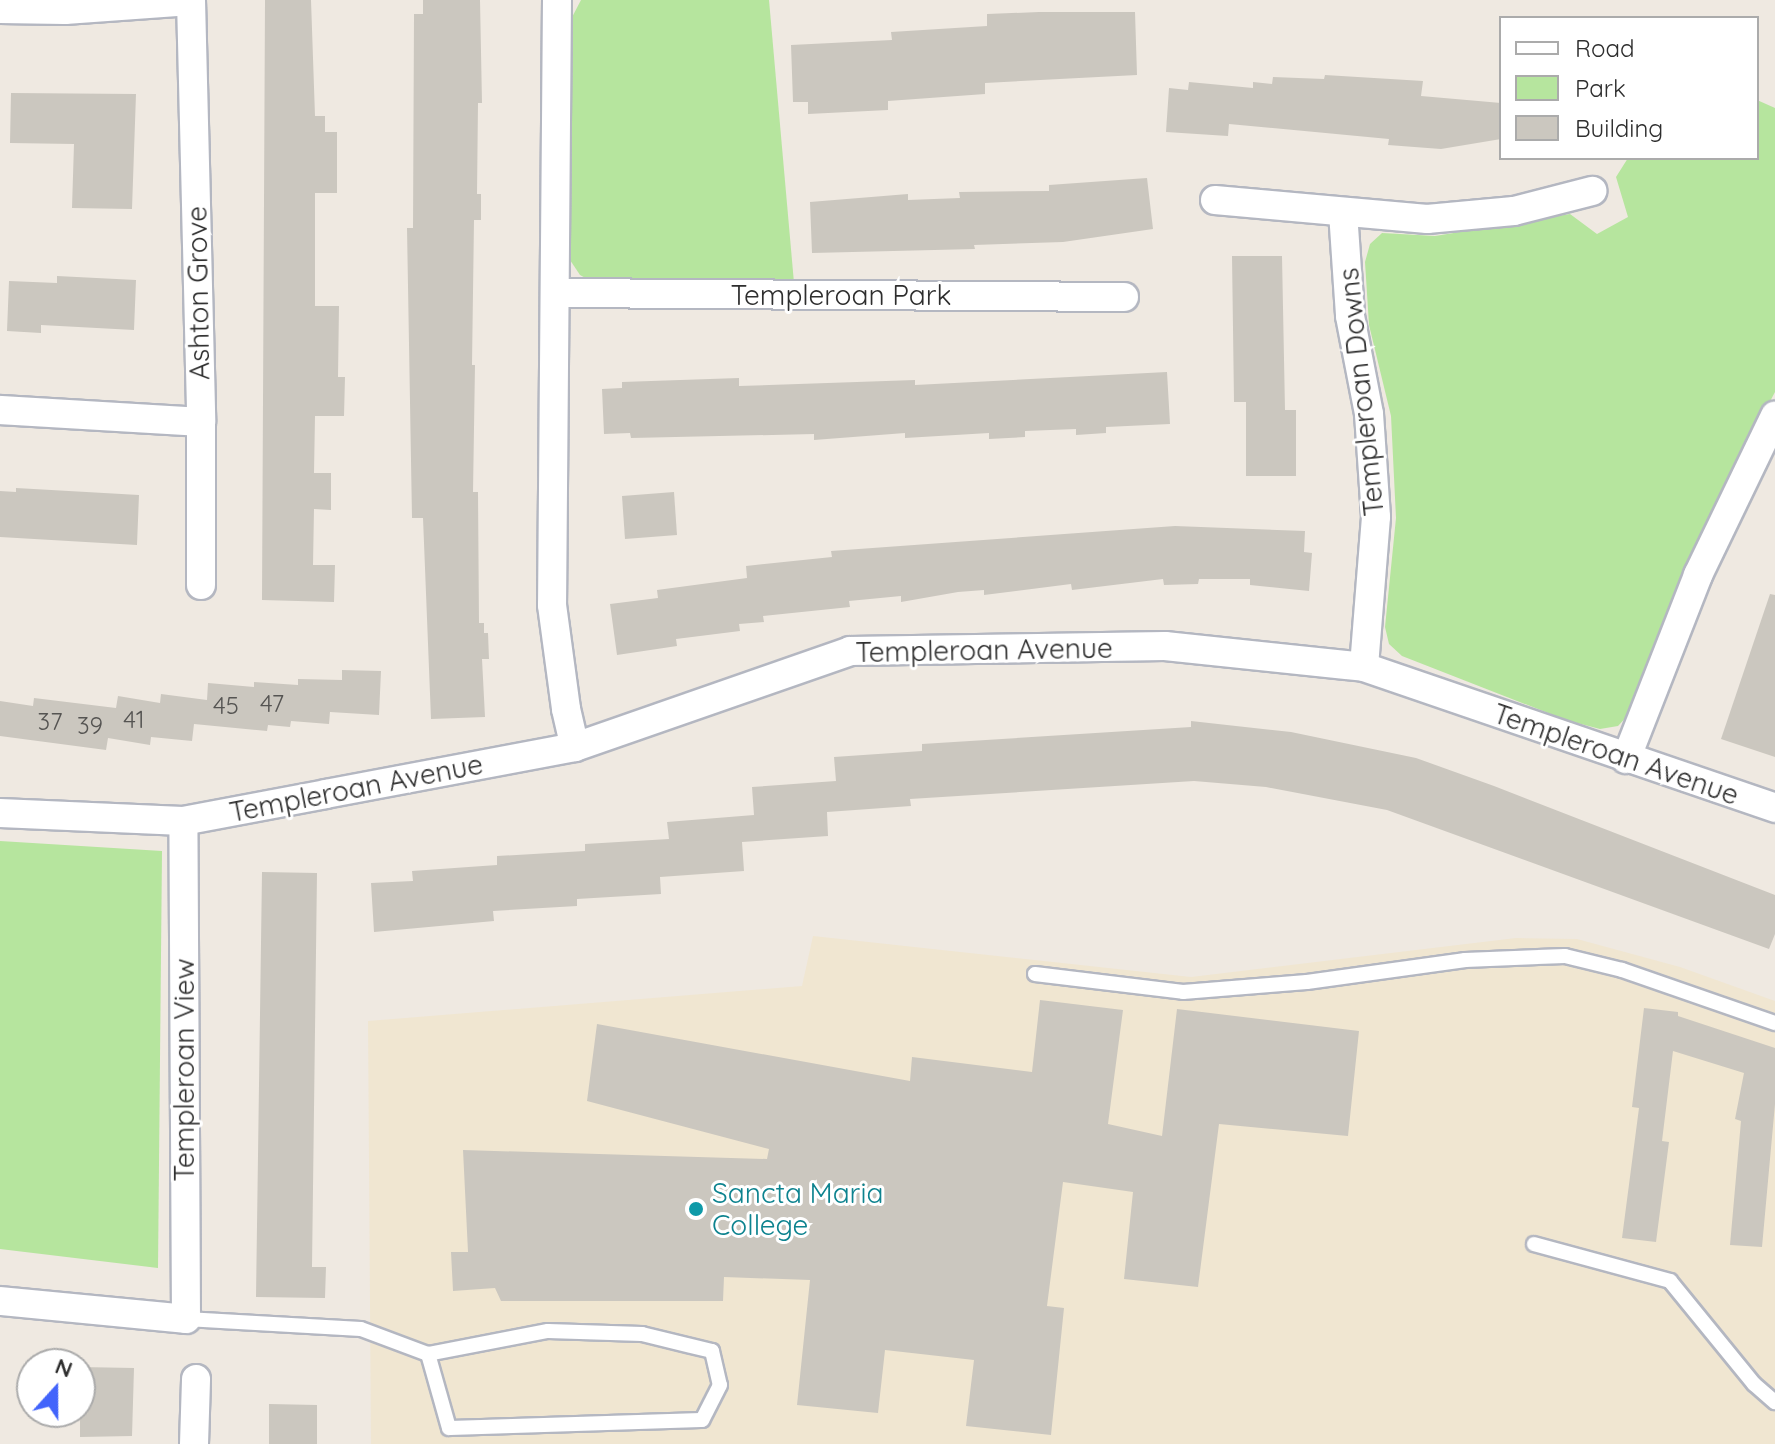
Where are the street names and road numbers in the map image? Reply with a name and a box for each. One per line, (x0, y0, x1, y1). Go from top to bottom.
street label: Ashton Grove (180, 206, 216, 380)
street label: Templeroan Downs (1331, 266, 1391, 518)
street label: Templeroan Park (730, 278, 952, 312)
street label: Templeroan Avenue (855, 631, 1113, 669)
street label: Templeroan Avenue (1489, 696, 1743, 812)
street label: Templeroan Avenue (226, 747, 486, 829)
street label: Templeroan View (167, 958, 201, 1182)

